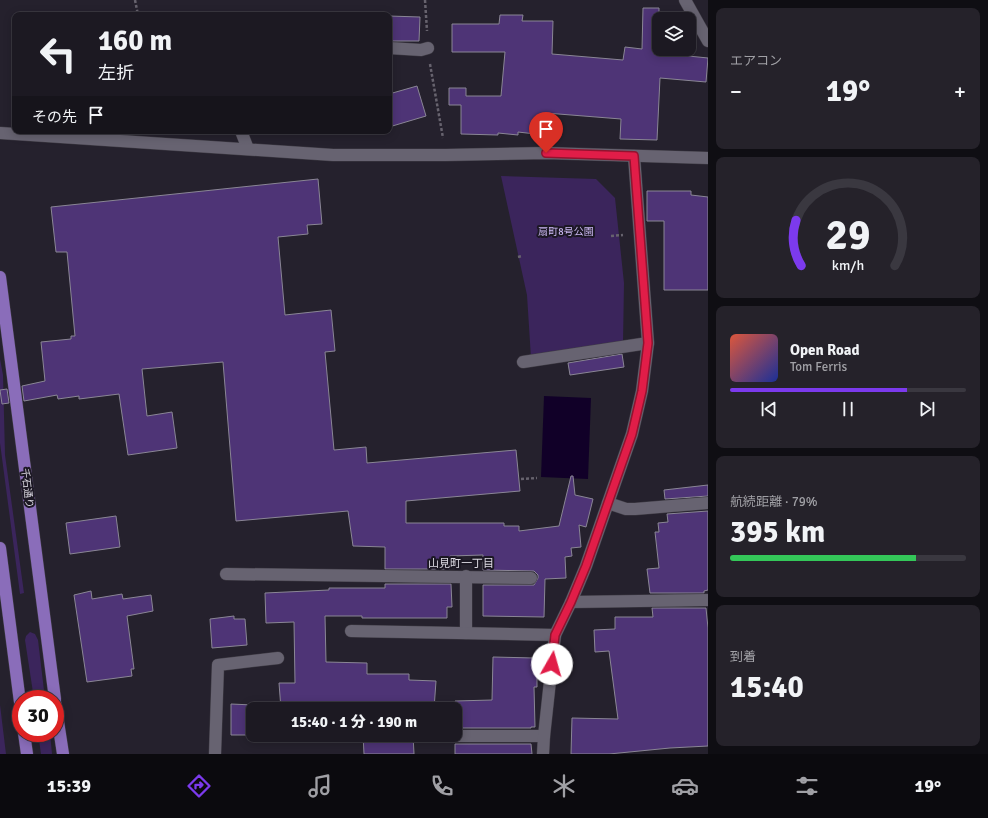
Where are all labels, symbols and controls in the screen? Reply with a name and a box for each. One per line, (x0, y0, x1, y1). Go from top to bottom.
map controls (652, 12, 696, 56)
button: layers (652, 12, 696, 56)
text: 160 m (98, 24, 172, 58)
icon: left (32, 28, 84, 80)
text: エアコン (730, 53, 782, 69)
text: 左折 (98, 62, 134, 84)
text: 19° (826, 73, 870, 110)
text: − (730, 78, 742, 105)
text: + (954, 78, 966, 105)
icon: arrive (85, 104, 107, 126)
text: その先 (32, 108, 77, 126)
pin (529, 112, 563, 153)
icon: arrive (535, 118, 557, 140)
text: 29 (826, 210, 870, 261)
park label: 扇町8号公園 (538, 226, 594, 238)
text: km/h (832, 256, 864, 273)
text: Open Road (790, 341, 860, 359)
text: Tom Ferris (790, 359, 847, 375)
icon: previous (758, 398, 780, 420)
icon: pause (837, 398, 859, 420)
icon: next (916, 398, 938, 420)
street label: 千石通り (19, 468, 35, 509)
text: 航続距離 · 79% (730, 494, 818, 510)
text: 395 km (730, 514, 825, 551)
district label: 山見町一丁目 (428, 557, 494, 570)
position arrow (531, 643, 573, 685)
text: 到着 (730, 649, 756, 665)
text: 15:40 (730, 669, 804, 706)
speed limit sign: 30 (12, 690, 64, 742)
text: 15:40 · 1 分 · 190 m (291, 713, 417, 731)
icon: directions (185, 772, 213, 800)
icon: music (306, 772, 334, 800)
icon: phone (428, 772, 456, 800)
icon: climate (550, 772, 578, 800)
icon: car (671, 772, 699, 800)
icon: filters (793, 772, 821, 800)
text: 15:39 (47, 775, 91, 797)
text: 19° (914, 775, 941, 797)

